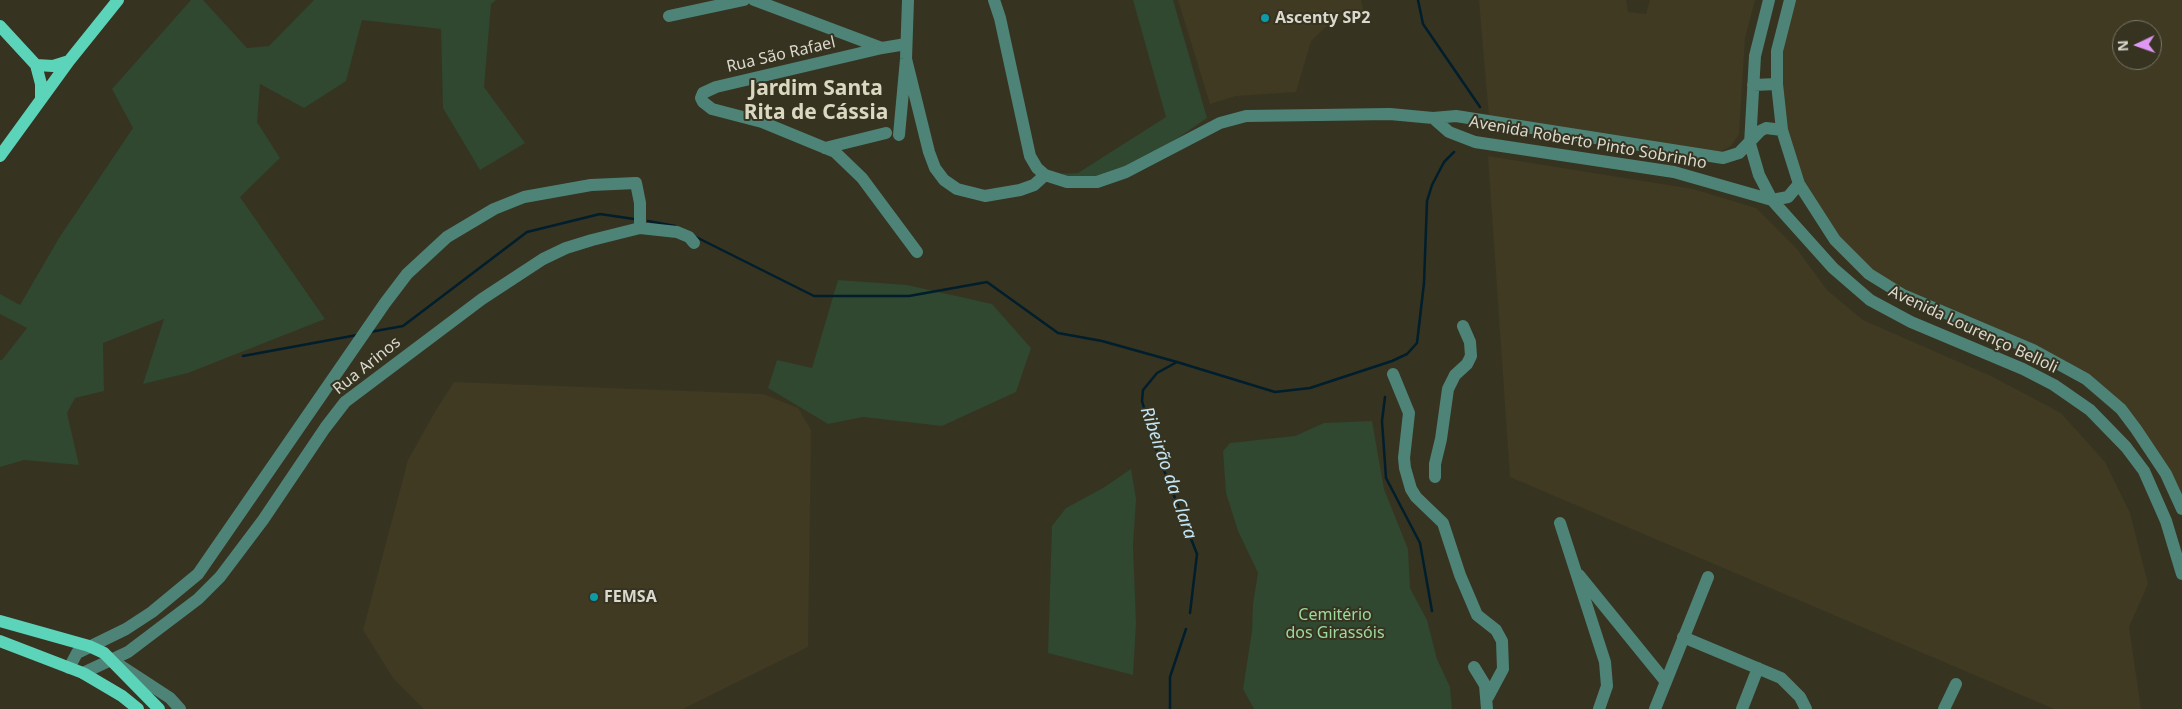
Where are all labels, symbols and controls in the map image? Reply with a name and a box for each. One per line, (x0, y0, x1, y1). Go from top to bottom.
place label: Ascenty SP2 (1275, 8, 1370, 28)
marker: Ascenty SP2 (1259, 12, 1271, 24)
north arrow (2112, 20, 2162, 70)
street label: Rua São Rafael (725, 33, 837, 77)
text: N (2113, 40, 2132, 52)
district label: Jardim Santa Rita de Cássia (744, 76, 888, 126)
street label: Avenida Roberto Pinto Sobrinho (1468, 113, 1708, 173)
street label: Avenida Lourenço Belloli (1885, 282, 2061, 378)
street label: Rua Arinos (329, 333, 405, 399)
water label: Ribeirão da Clara (1135, 404, 1201, 542)
place label: FEMSA (604, 587, 657, 607)
marker: FEMSA (588, 591, 600, 603)
park label: Cemitério dos Girassóis (1285, 605, 1385, 643)

